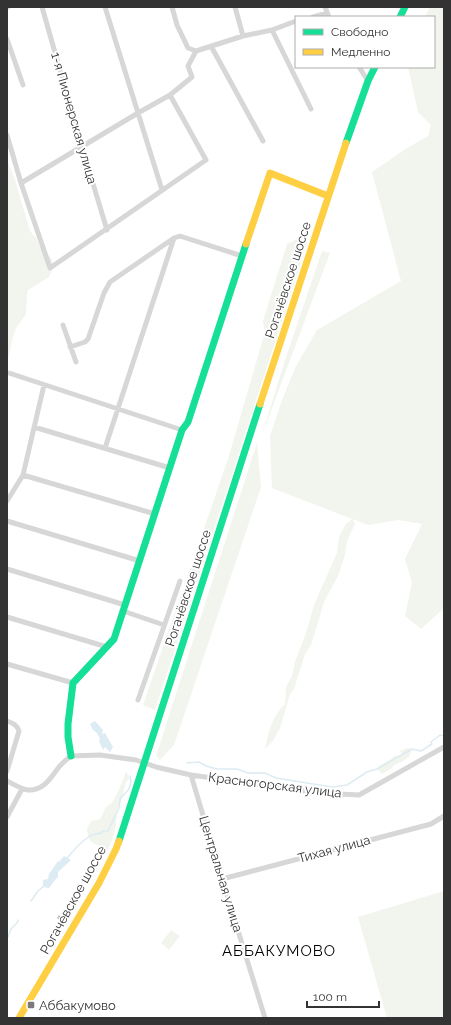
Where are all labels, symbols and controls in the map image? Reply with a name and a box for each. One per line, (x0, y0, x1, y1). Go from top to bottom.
legend (295, 16, 435, 68)
text: Свободно (331, 25, 388, 39)
text: Медленно (331, 45, 390, 59)
street label: 1-я Пионерская улица (48, 50, 100, 186)
street label: Рогачёвское шоссе (262, 220, 314, 340)
street label: Рогачёвское шоссе (162, 528, 214, 648)
street label: Красногорская улица (207, 769, 343, 801)
street label: Центральная улица (196, 814, 246, 934)
street label: Тихая улица (296, 832, 372, 866)
street label: Рогачёвское шоссе (37, 843, 109, 957)
district label: АББАКУМОВО (222, 942, 336, 960)
scale bar (307, 983, 379, 1009)
text: 100 m (313, 990, 347, 1004)
place label: Аббакумово (39, 998, 116, 1013)
marker: Аббакумово (26, 1000, 36, 1010)

